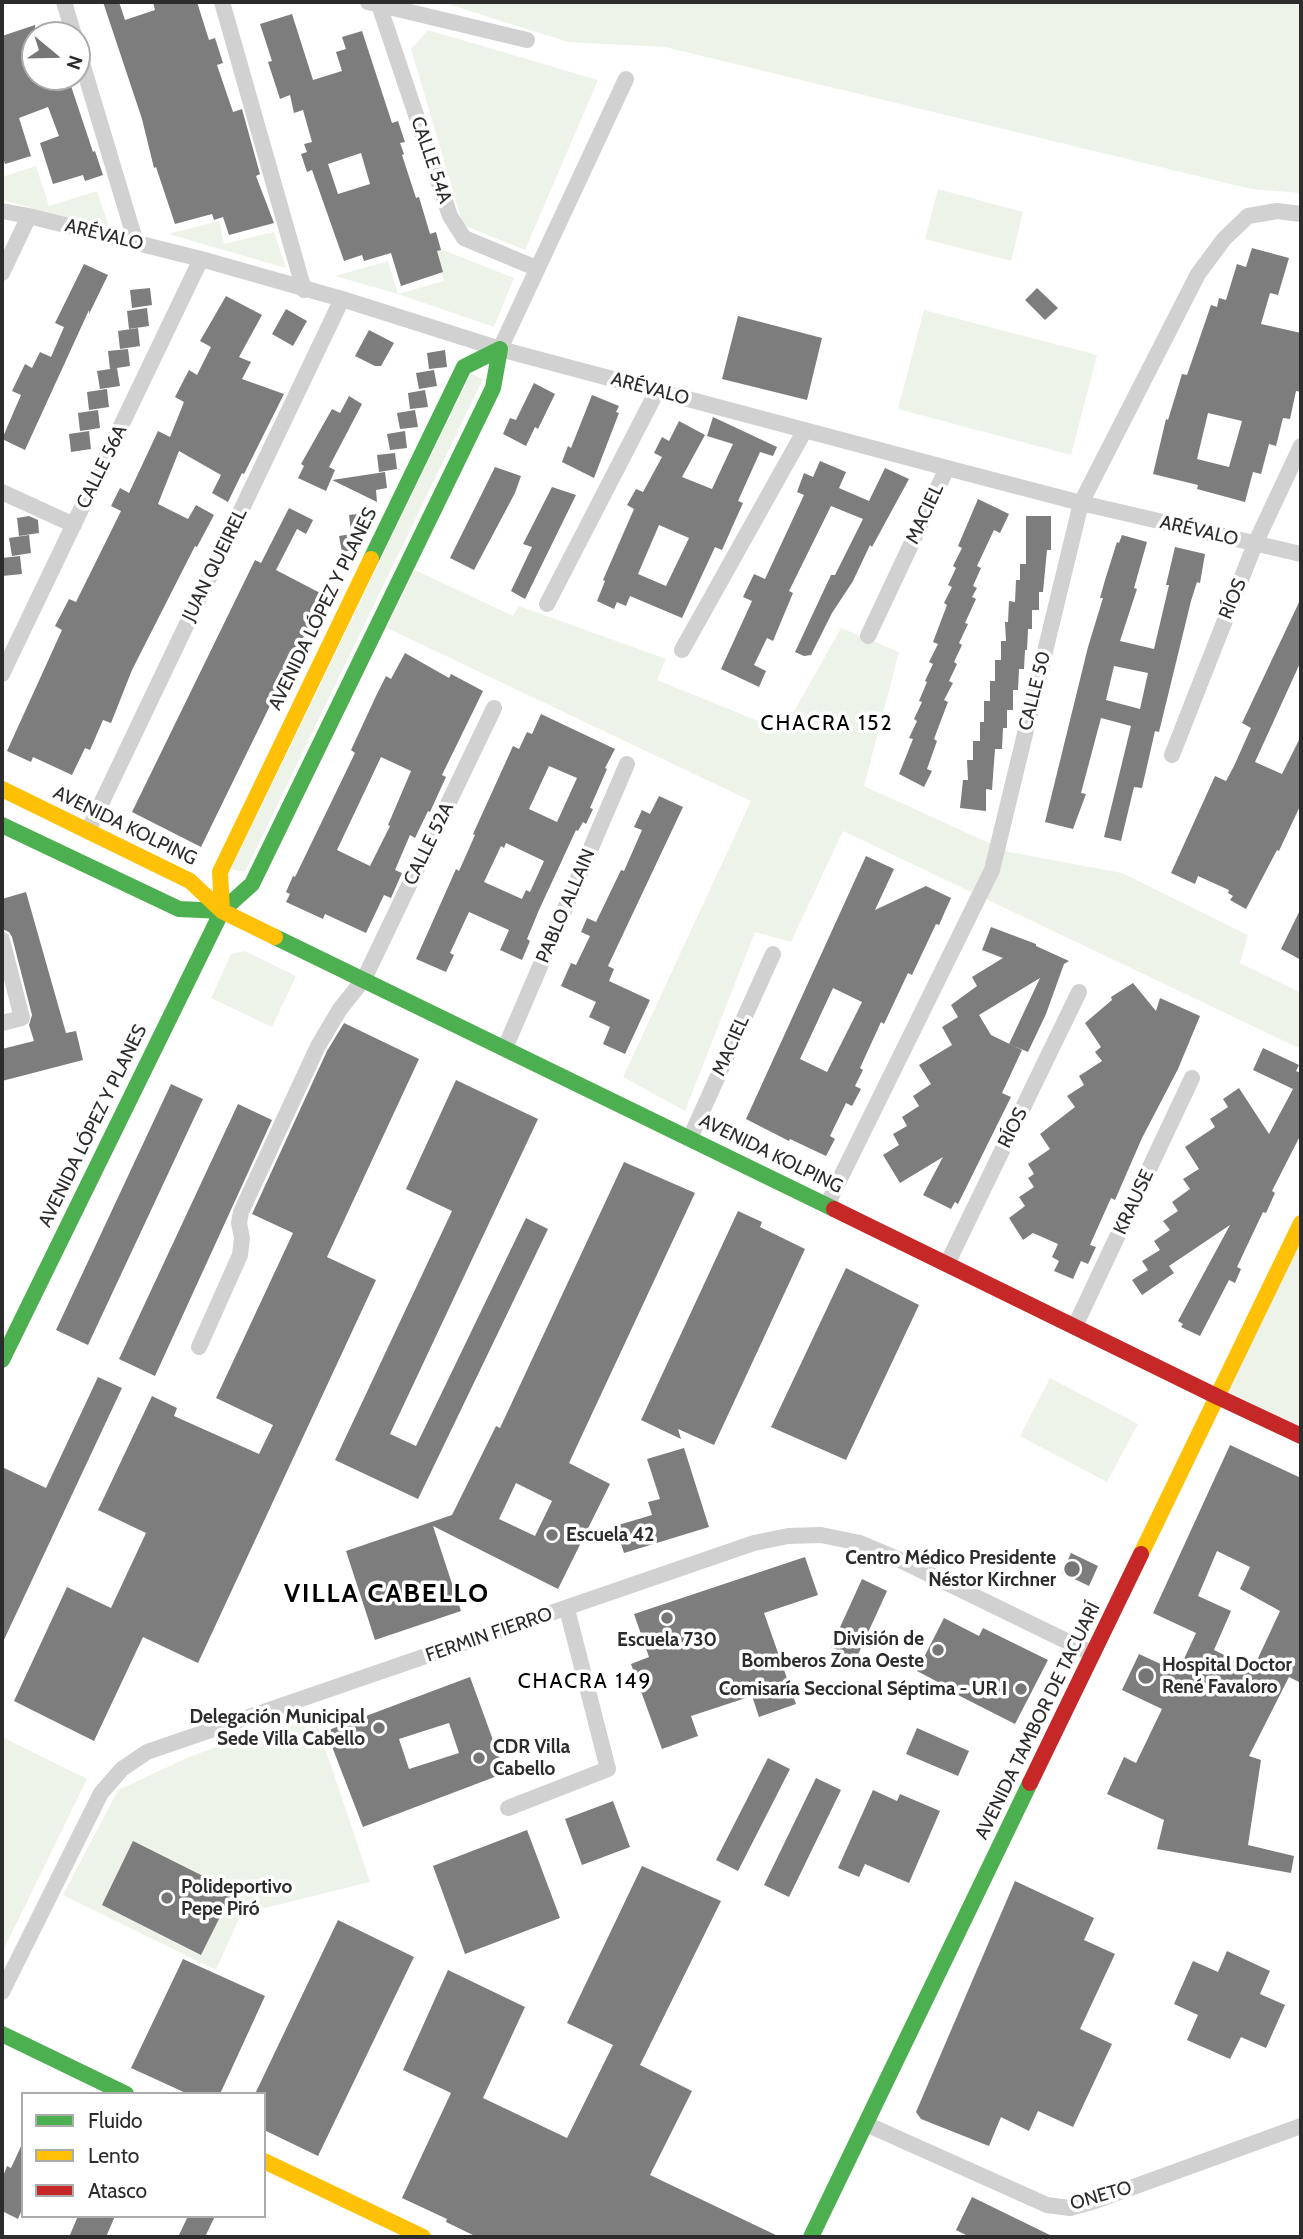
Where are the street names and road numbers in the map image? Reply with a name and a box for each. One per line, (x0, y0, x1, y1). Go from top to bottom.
street label: CALLE 54A (406, 114, 456, 206)
street label: ARÉVALO (63, 214, 145, 256)
street label: ARÉVALO (609, 368, 691, 410)
street label: CALLE 56A (72, 422, 132, 512)
street label: MACIEL (901, 480, 949, 548)
street label: AVENIDA LÓPEZ Y PLANES (264, 504, 382, 714)
street label: JUAN QUEIREL (178, 505, 252, 625)
street label: ARÉVALO (1158, 511, 1240, 551)
street label: RÍOS (1215, 575, 1251, 623)
street label: CALLE 50 (1014, 649, 1056, 733)
street label: AVENIDA KOLPING (49, 781, 201, 871)
street label: CALLE 52A (399, 799, 459, 889)
street label: PABLO ALLAIN (532, 845, 600, 967)
street label: MACIEL (708, 1012, 754, 1080)
street label: AVENIDA LÓPEZ Y PLANES (34, 1021, 152, 1231)
street label: RÍOS (994, 1104, 1032, 1152)
street label: AVENIDA KOLPING (695, 1109, 847, 1199)
street label: KRAUSE (1109, 1166, 1159, 1238)
street label: AVENIDA TAMBOR DE TACUARÍ (971, 1599, 1105, 1843)
street label: FERMIN FIERRO (423, 1603, 555, 1667)
street label: ONETO (1068, 2176, 1134, 2216)

